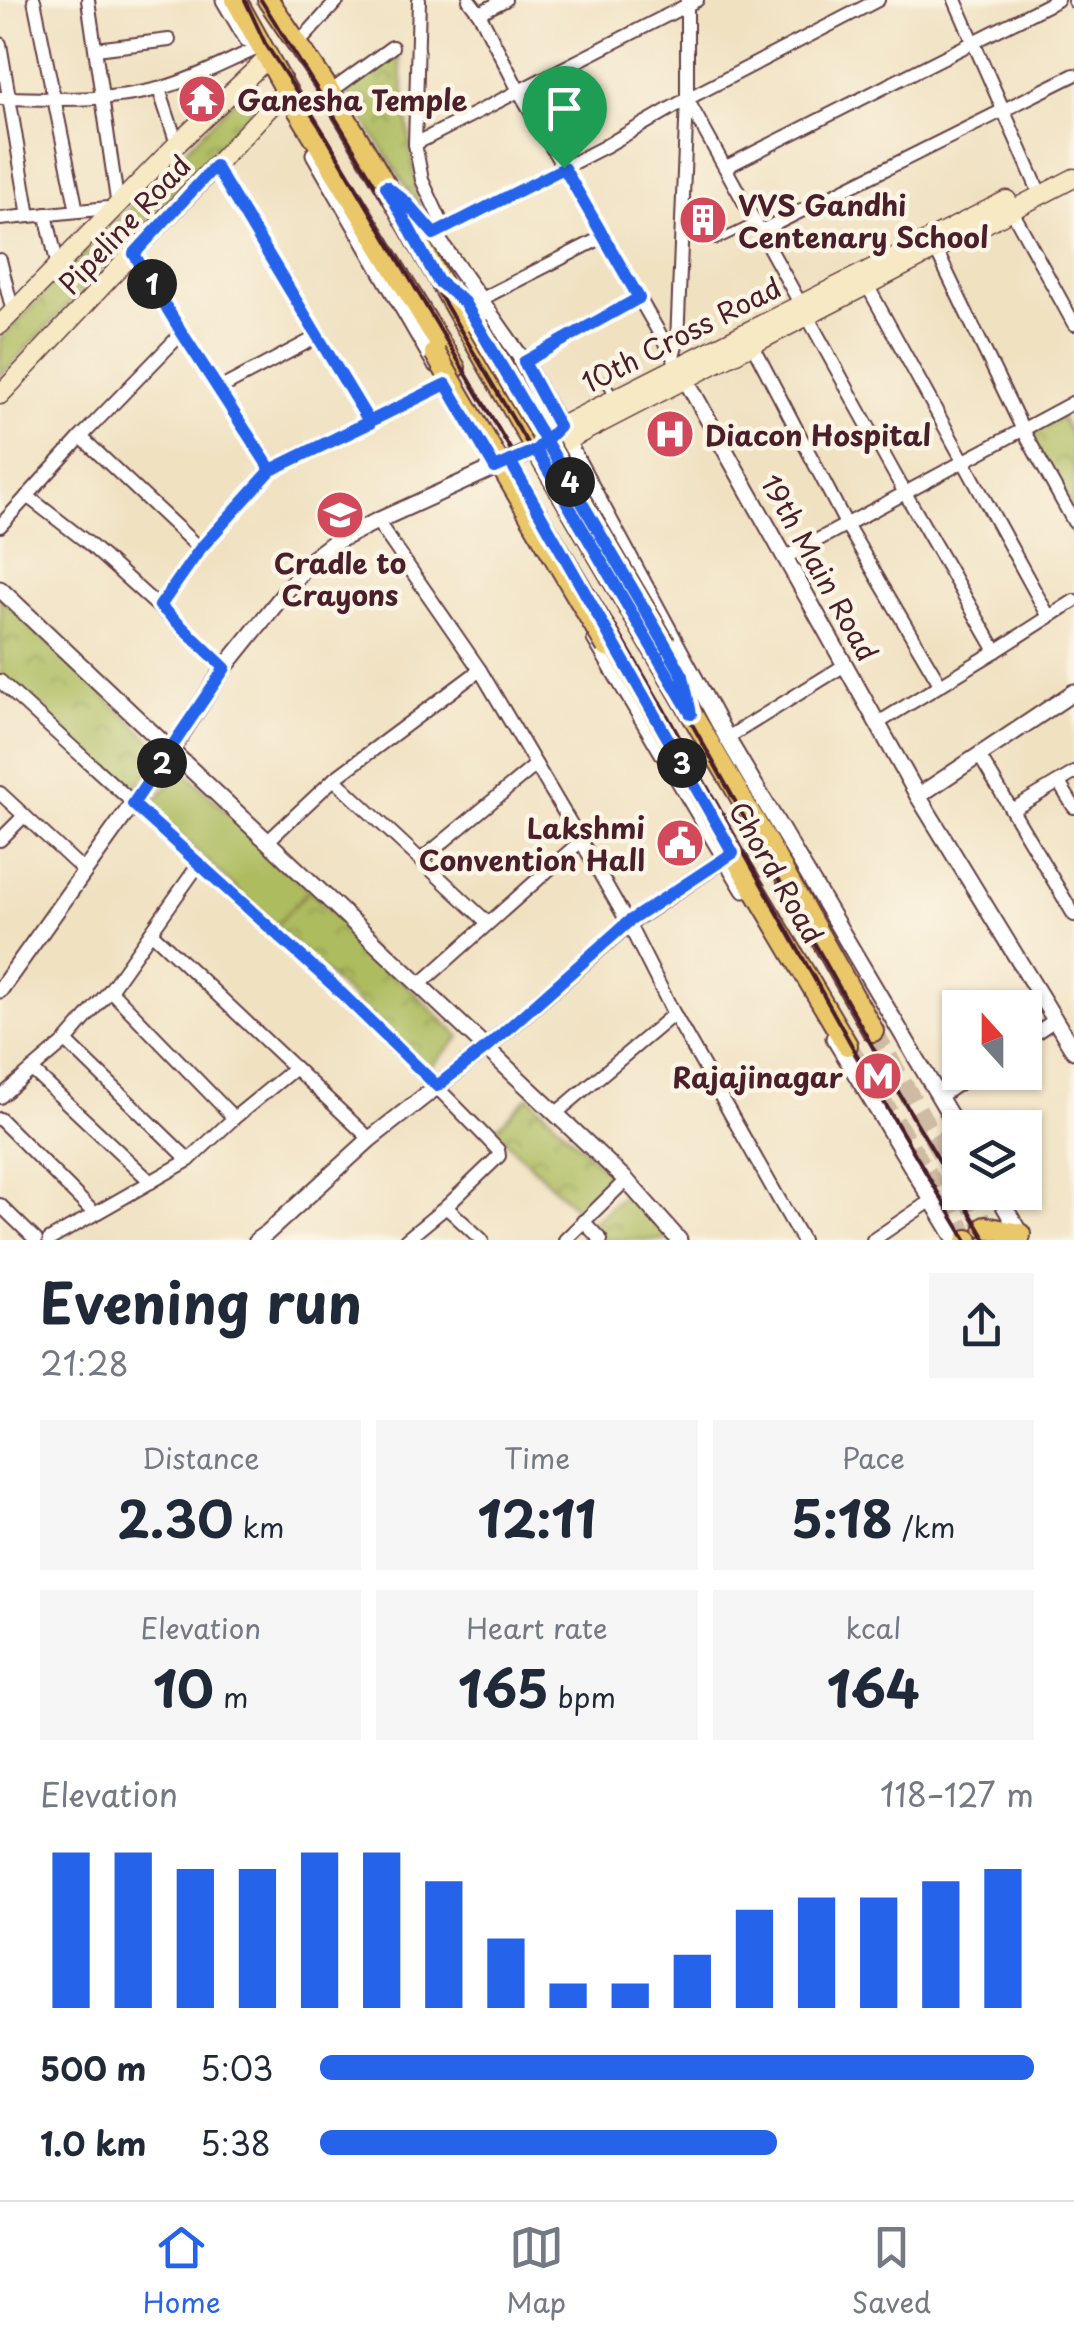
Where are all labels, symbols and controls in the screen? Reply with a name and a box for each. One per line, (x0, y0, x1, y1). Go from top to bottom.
pin (522, 66, 607, 169)
temple icon: Ganesha Temple (176, 73, 228, 125)
place label: Ganesha Temple (237, 78, 468, 121)
icon: arrive (537, 81, 592, 136)
street label: Pipeline Road (48, 145, 200, 303)
place label: VVS Gandhi Centenary School (738, 183, 989, 258)
building icon: VVS Gandhi Centenary School (677, 194, 729, 246)
pin: 1 (127, 259, 177, 309)
text: 1 (145, 262, 159, 305)
street label: 10th Cross Road (574, 265, 788, 403)
hospital icon: Diacon Hospital (644, 408, 696, 460)
place label: Diacon Hospital (705, 413, 931, 456)
pin: 4 (545, 457, 595, 507)
text: 4 (560, 460, 580, 503)
street label: 19th Main Road (751, 466, 889, 668)
school or university icon: Cradle to Crayons (314, 489, 366, 541)
place label: Cradle to Crayons (274, 541, 406, 616)
pin: 2 (137, 738, 187, 788)
pin: 3 (657, 738, 707, 788)
text: 2 (152, 741, 172, 784)
text: 3 (673, 741, 691, 784)
street label: Chord Road (719, 793, 835, 951)
place label: Lakshmi Convention Hall (419, 806, 645, 881)
public building icon: Lakshmi Convention Hall (654, 817, 706, 869)
north arrow (942, 990, 1042, 1090)
map controls (942, 990, 1042, 1210)
metro station icon: Rajajinagar (852, 1050, 904, 1102)
place label: Rajajinagar (673, 1055, 844, 1098)
button: layers (942, 1110, 1042, 1210)
text: Evening run (40, 1260, 362, 1343)
button: share (929, 1273, 1034, 1378)
text: 21:28 (40, 1339, 129, 1387)
text: Distance (142, 1436, 259, 1479)
text: Time (504, 1436, 570, 1479)
text: Pace (842, 1436, 905, 1479)
text: 2.30 (117, 1479, 233, 1555)
text: 12:11 (478, 1479, 596, 1555)
text: 5:18 (791, 1479, 893, 1555)
text: km (233, 1505, 285, 1548)
text: /km (893, 1505, 956, 1548)
text: Elevation (140, 1606, 261, 1649)
text: Heart rate (466, 1606, 608, 1649)
text: kcal (845, 1606, 901, 1649)
text: 10 (153, 1649, 214, 1725)
text: 165 (458, 1649, 549, 1725)
text: 164 (827, 1649, 920, 1725)
text: m (214, 1675, 248, 1718)
text: bpm (549, 1675, 616, 1718)
text: Elevation (40, 1770, 178, 1818)
text: 118–127 m (880, 1770, 1034, 1818)
text: 500 m (40, 2044, 146, 2092)
text: 5:03 (200, 2044, 273, 2092)
text: 1.0 km (40, 2119, 146, 2167)
text: 5:38 (200, 2119, 271, 2167)
tab: Home (143, 2220, 221, 2323)
tab: Map (506, 2220, 566, 2323)
tab: Saved (852, 2220, 931, 2323)

